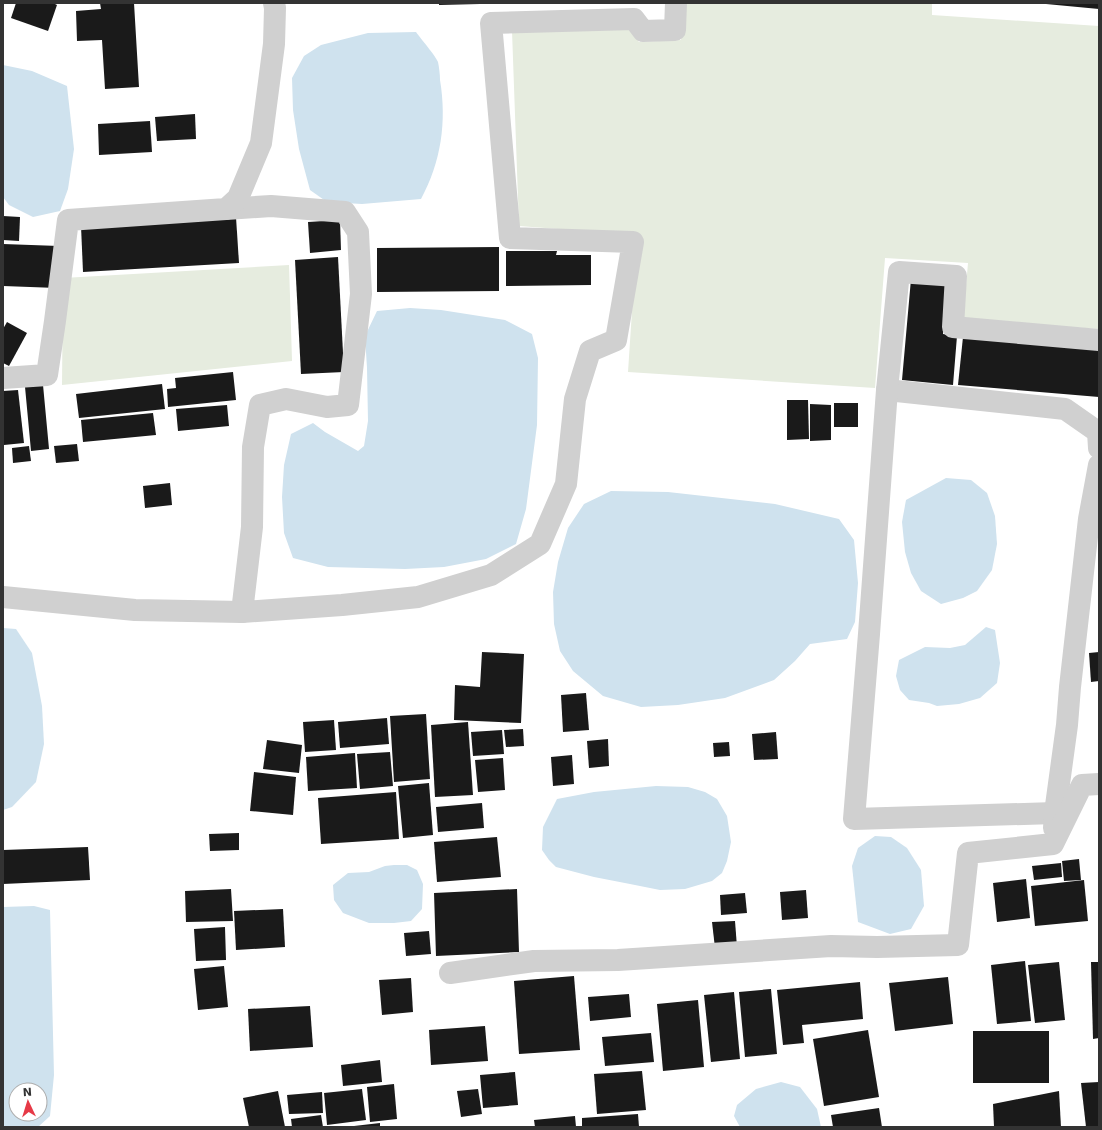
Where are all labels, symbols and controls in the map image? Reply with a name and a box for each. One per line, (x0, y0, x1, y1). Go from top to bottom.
north arrow (8, 1082, 48, 1122)
text: N (22, 1086, 32, 1099)

